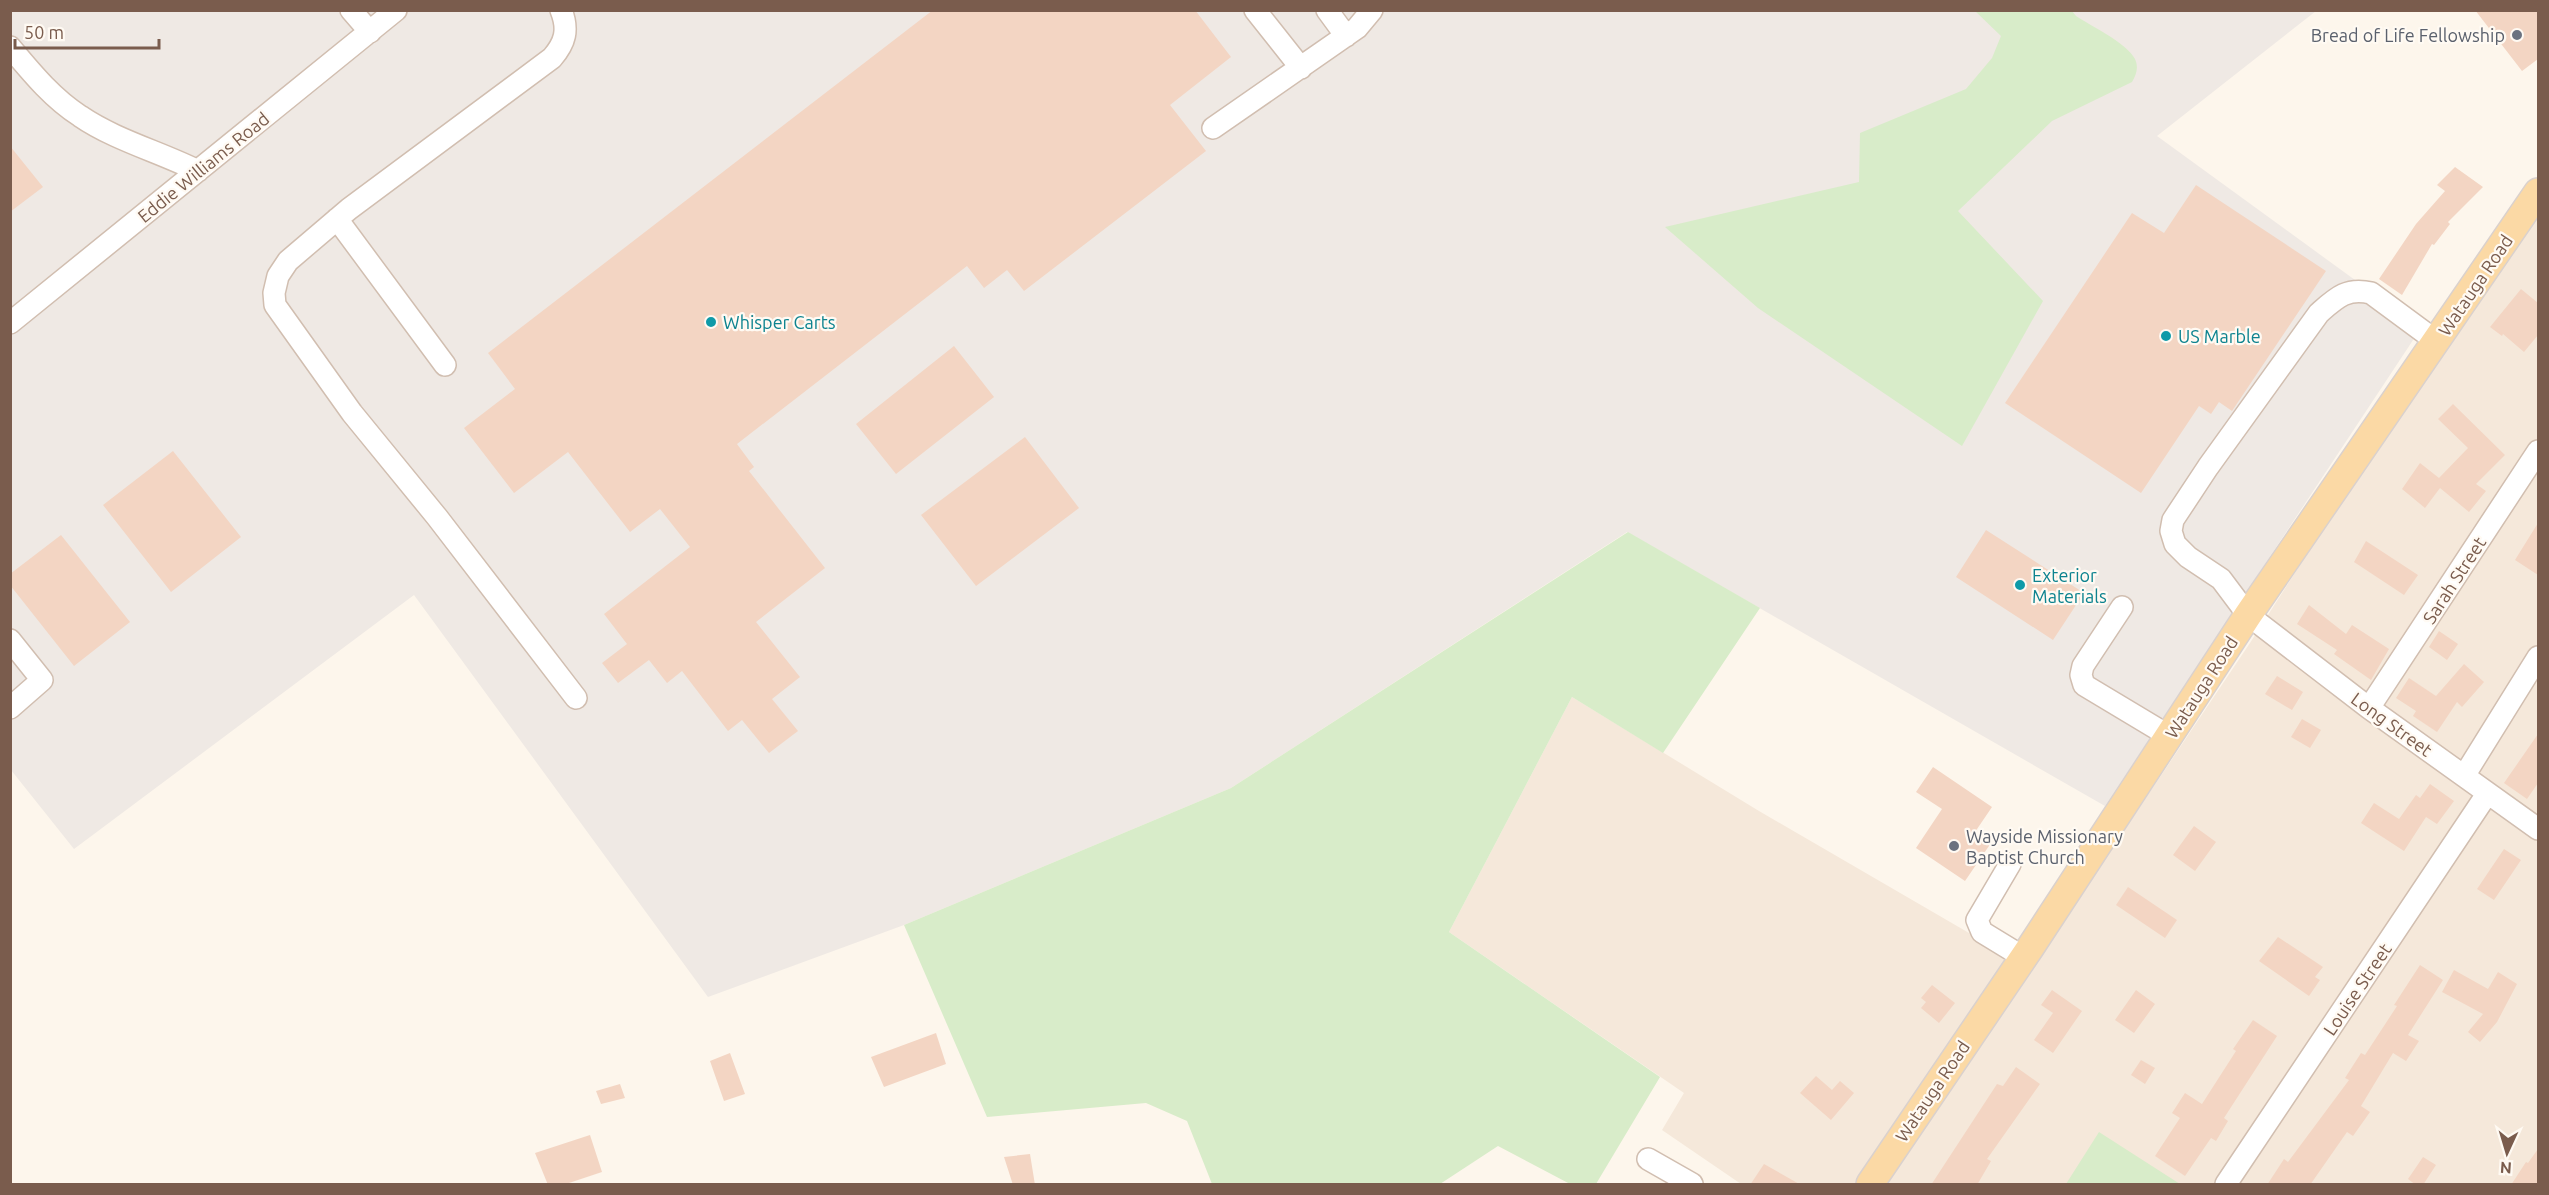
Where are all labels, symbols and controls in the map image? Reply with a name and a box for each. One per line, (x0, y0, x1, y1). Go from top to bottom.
scale bar (15, 12, 159, 50)
text: 50 m (24, 22, 64, 42)
place label: Bread of Life Fellowship (2311, 25, 2505, 45)
marker: Bread of Life Fellowship (2510, 28, 2524, 42)
street label: Eddie Williams Road (133, 108, 273, 226)
street label: Watauga Road (2434, 231, 2516, 339)
place label: Whisper Carts (723, 312, 836, 332)
marker: Whisper Carts (704, 315, 718, 329)
place label: US Marble (2178, 326, 2261, 346)
marker: US Marble (2159, 329, 2173, 343)
street label: Sarah Street (2419, 533, 2489, 627)
place label: Exterior Materials (2032, 565, 2107, 606)
marker: Exterior Materials (2013, 578, 2027, 592)
street label: Watauga Road (2161, 632, 2241, 742)
street label: Long Street (2348, 688, 2436, 760)
place label: Wayside Missionary Baptist Church (1966, 826, 2123, 867)
marker: Wayside Missionary Baptist Church (1947, 839, 1961, 853)
street label: Louise Street (2319, 939, 2395, 1039)
street label: Watauga Road (1891, 1037, 1973, 1145)
north arrow (2477, 1123, 2537, 1183)
text: N (2499, 1159, 2513, 1177)

